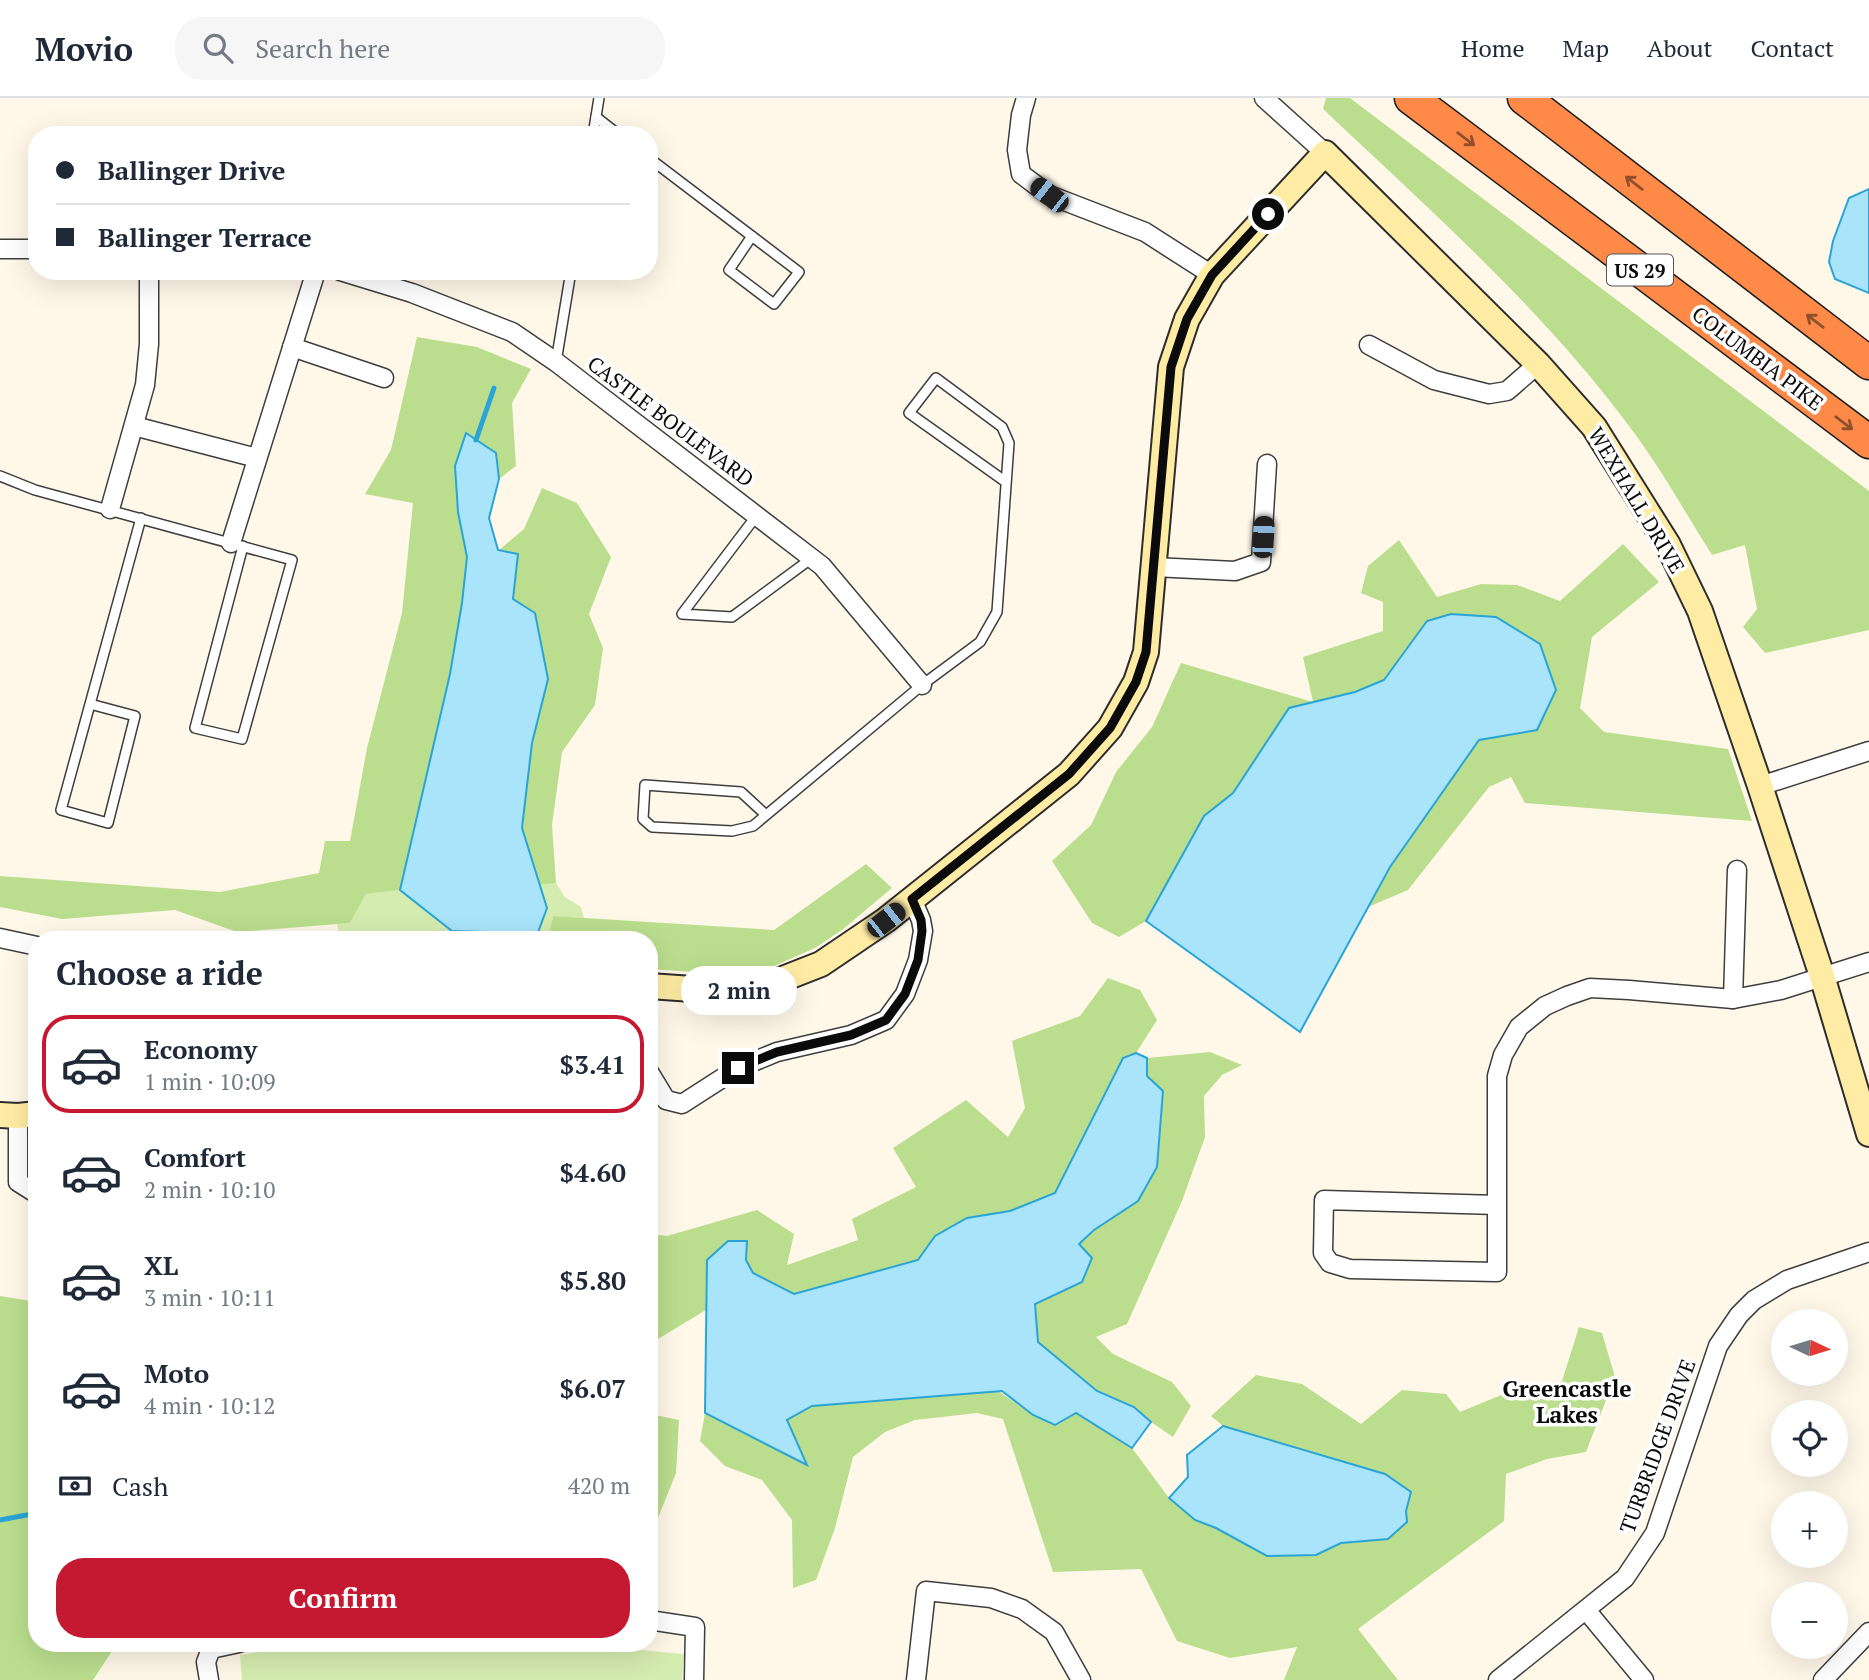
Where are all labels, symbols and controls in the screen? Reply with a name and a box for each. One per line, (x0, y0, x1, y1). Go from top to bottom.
search box (175, 17, 665, 80)
text: Movio (35, 27, 133, 70)
icon: search (199, 29, 237, 67)
text: Search here (255, 31, 390, 65)
text: Home (1461, 32, 1525, 64)
text: Map (1563, 32, 1609, 64)
text: About (1647, 32, 1713, 64)
text: Contact (1751, 32, 1834, 64)
one-way arrow (1456, 132, 1475, 146)
text: Ballinger Drive (98, 153, 285, 187)
car (1026, 174, 1073, 216)
one-way arrow (1626, 175, 1644, 190)
route start (1252, 198, 1284, 230)
text: Ballinger Terrace (98, 220, 312, 254)
road number: US 29 (1607, 254, 1673, 286)
street label: COLUMBIA PIKE (1687, 299, 1829, 417)
one-way arrow (1806, 314, 1825, 329)
street label: CASTLE BOULEVARD (582, 349, 760, 493)
one-way arrow (1834, 415, 1853, 430)
street label: WEXHALL DRIVE (1582, 422, 1692, 578)
car (1252, 515, 1275, 559)
car (863, 899, 910, 941)
text: Choose a ride (56, 952, 263, 994)
callout: 2 min (680, 967, 796, 1016)
text: 2 min (708, 975, 770, 1006)
text: Economy (144, 1032, 257, 1066)
icon: car (60, 1033, 123, 1096)
text: $3.41 (560, 1047, 626, 1081)
route end (722, 1052, 754, 1084)
text: 1 min · 10:09 (144, 1066, 276, 1097)
text: Comfort (144, 1140, 246, 1174)
icon: car (60, 1141, 123, 1204)
text: $4.60 (560, 1155, 626, 1189)
text: 2 min · 10:10 (144, 1174, 276, 1205)
text: XL (144, 1248, 178, 1282)
icon: car (60, 1249, 123, 1312)
text: $5.80 (560, 1263, 626, 1297)
text: 3 min · 10:11 (144, 1282, 276, 1313)
north arrow (1771, 1309, 1848, 1386)
map controls (1771, 1309, 1848, 1659)
street label: TURBRIDGE DRIVE (1613, 1355, 1701, 1537)
text: Moto (144, 1356, 209, 1390)
icon: car (60, 1357, 123, 1420)
text: $6.07 (560, 1371, 626, 1405)
district label: Greencastle Lakes (1502, 1373, 1632, 1430)
text: 4 min · 10:12 (144, 1390, 276, 1421)
button: locate (1771, 1400, 1848, 1477)
icon: cash (56, 1467, 94, 1505)
text: Cash (112, 1469, 168, 1503)
text: 420 m (568, 1470, 630, 1501)
button: + (1771, 1491, 1848, 1568)
button: Confirm (56, 1558, 630, 1638)
button: − (1771, 1582, 1848, 1659)

